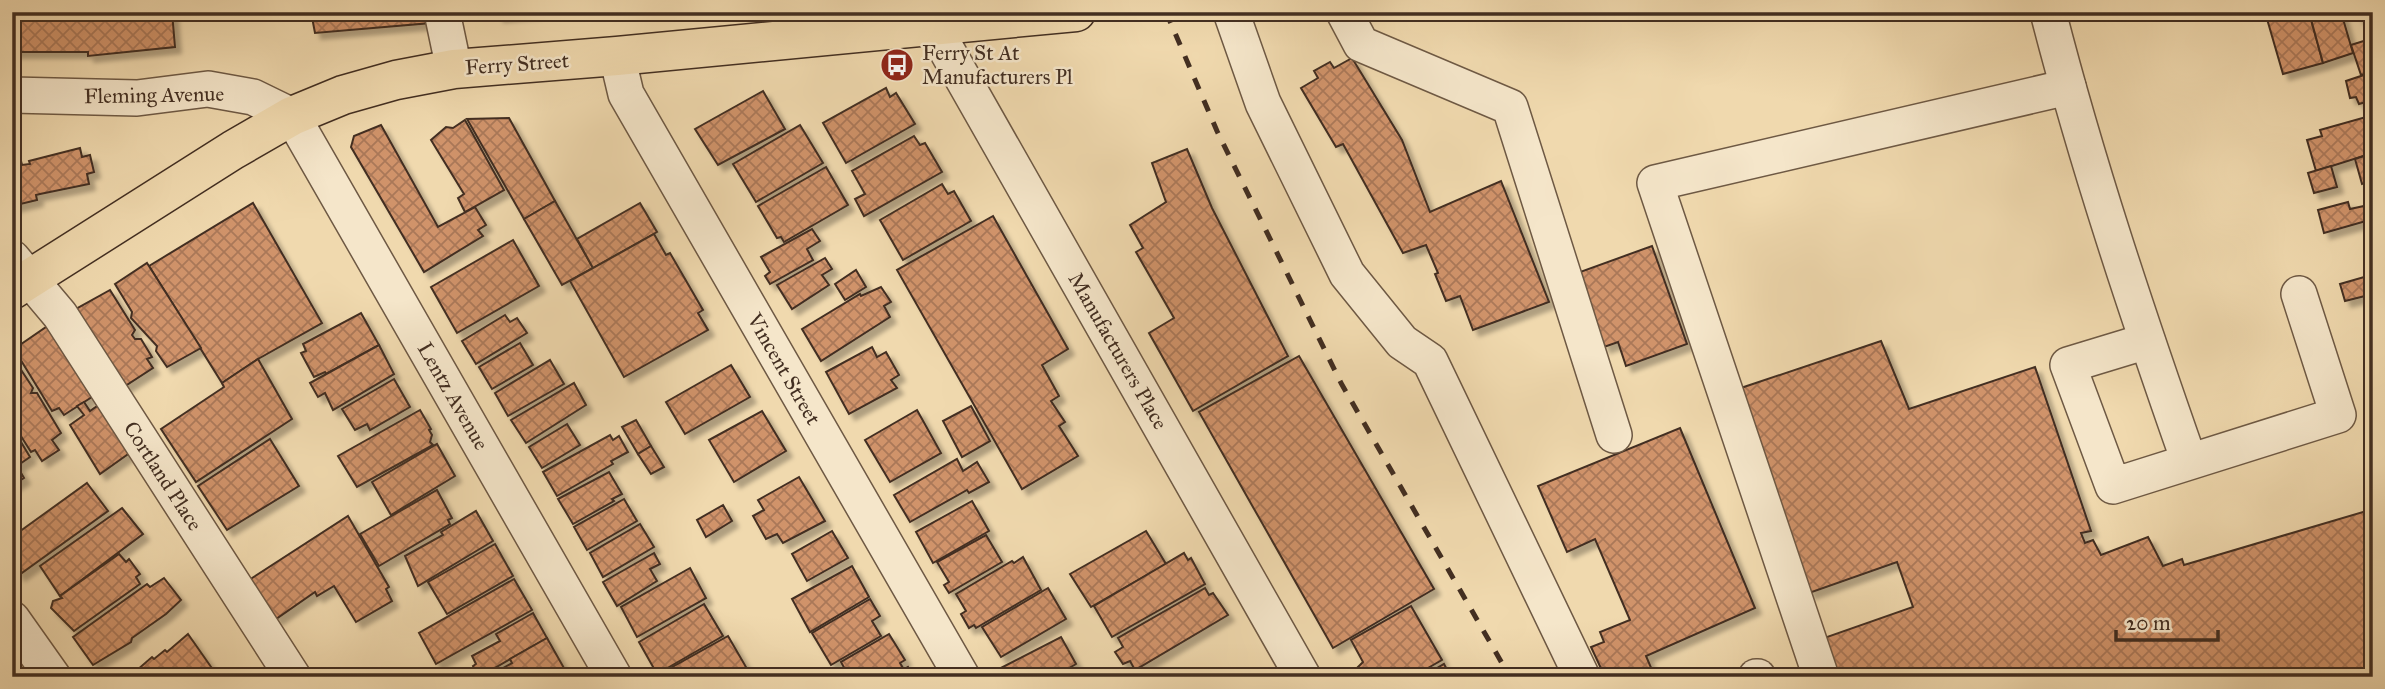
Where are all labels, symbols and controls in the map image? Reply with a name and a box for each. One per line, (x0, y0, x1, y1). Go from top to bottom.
place label: Ferry St At Manufacturers Pl (922, 40, 1073, 90)
bus stop icon: Ferry St At Manufacturers Pl (878, 46, 916, 84)
street label: Ferry Street (464, 47, 570, 81)
street label: Fleming Avenue (84, 81, 225, 109)
street label: Manufacturers Place (1062, 268, 1174, 434)
street label: Vincent Street (741, 308, 827, 430)
street label: Lentz Avenue (412, 337, 494, 455)
street label: Cortland Place (118, 416, 208, 536)
scale bar (2116, 598, 2217, 642)
text: 20 m (2126, 610, 2171, 636)

